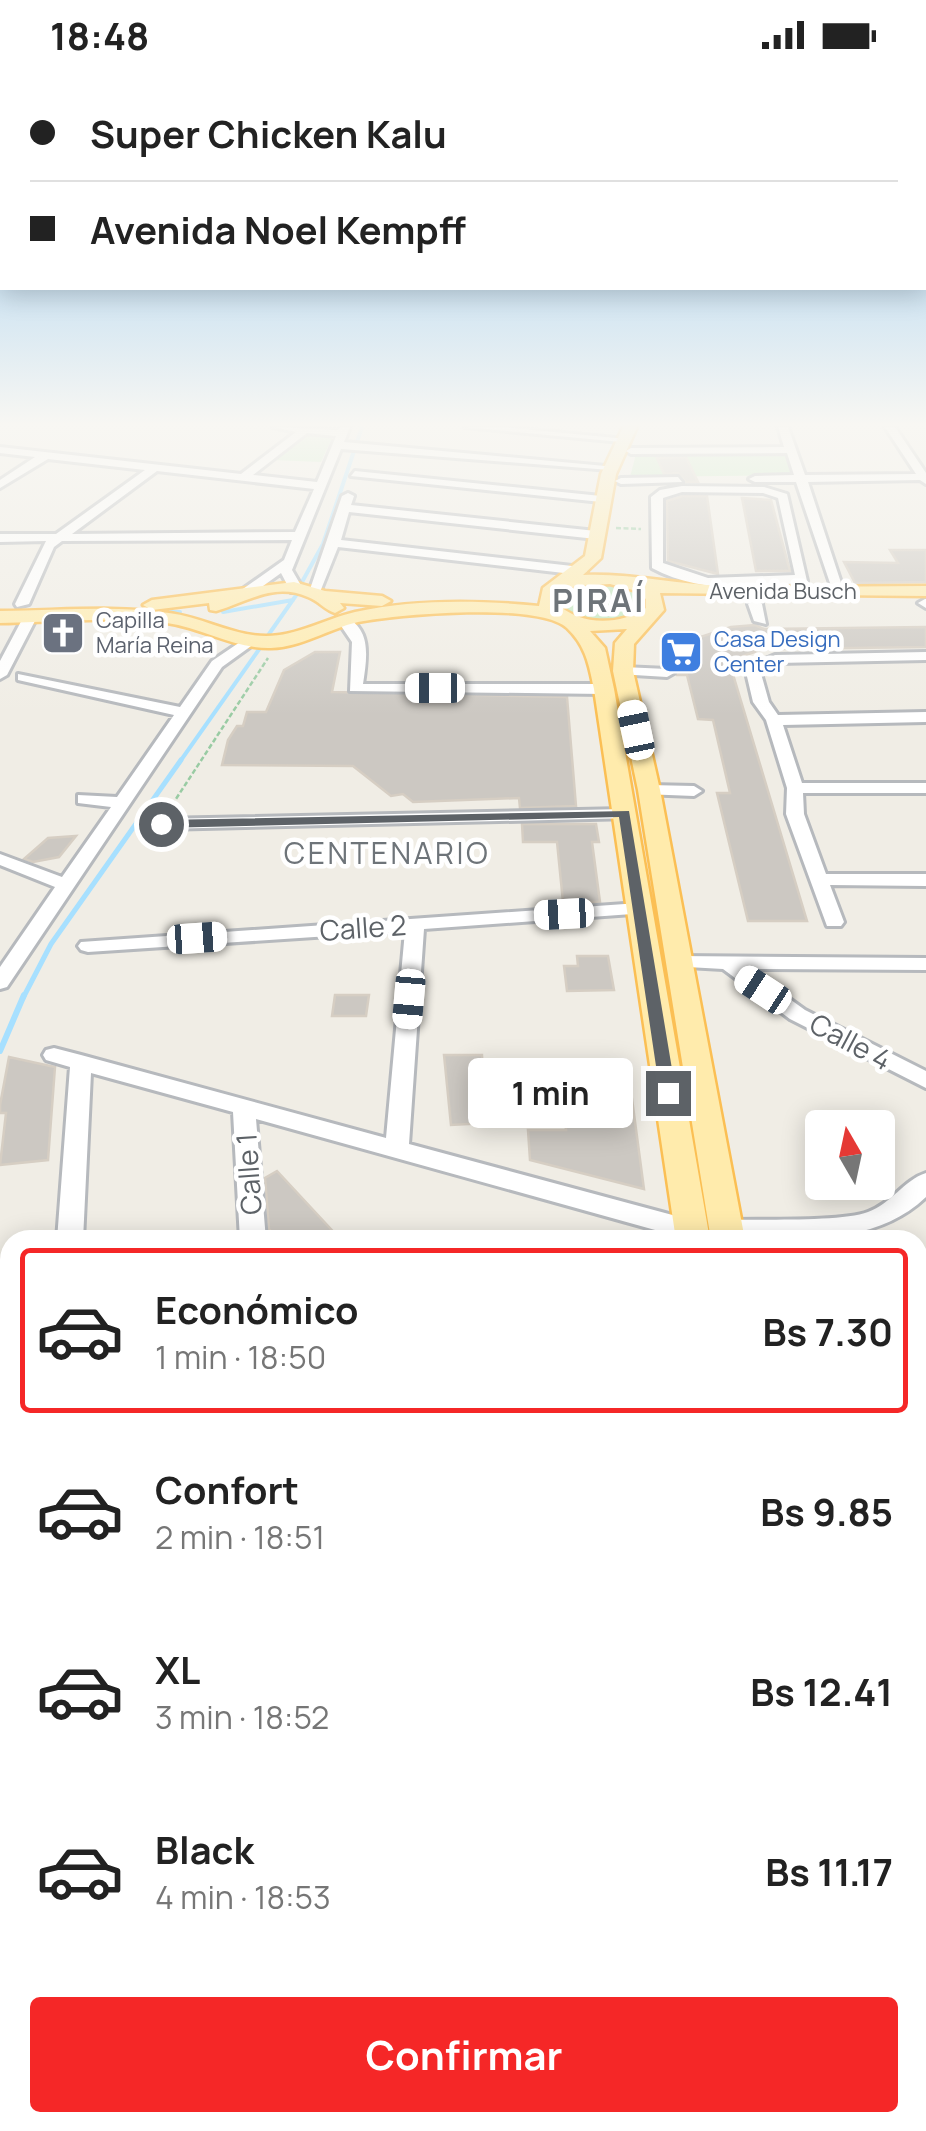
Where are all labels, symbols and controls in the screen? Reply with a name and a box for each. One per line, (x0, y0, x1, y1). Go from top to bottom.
text: 18:48 (50, 9, 149, 61)
text: Super Chicken Kalu (90, 107, 447, 159)
text: Avenida Noel Kempff (90, 203, 466, 255)
street label: Avenida Busch (709, 576, 857, 606)
district label: PIRAÍ (552, 578, 646, 622)
place label: Capilla María Reina (96, 605, 214, 660)
church icon: Capilla María Reina (40, 610, 86, 656)
place label: Casa Design Center (714, 624, 841, 679)
supermarket icon: Casa Design Center (658, 629, 704, 675)
car (405, 673, 465, 703)
car (615, 698, 657, 762)
route start (139, 802, 184, 847)
district label: CENTENARIO (284, 832, 490, 873)
car (533, 897, 595, 931)
street label: Calle 2 (318, 905, 408, 949)
car (166, 921, 228, 955)
car (730, 961, 796, 1019)
car (391, 968, 427, 1030)
street label: Calle 4 (804, 1004, 898, 1078)
callout: 1 min (468, 1058, 633, 1128)
text: 1 min (511, 1071, 590, 1115)
route end (646, 1071, 691, 1116)
north arrow (805, 1110, 895, 1200)
map controls (805, 1110, 895, 1200)
street label: Calle 1 (226, 1132, 270, 1216)
text: Económico (155, 1283, 359, 1335)
icon: car (35, 1286, 125, 1376)
text: Bs 7.30 (763, 1305, 893, 1357)
text: 1 min · 18:50 (155, 1335, 326, 1379)
text: Confort (155, 1463, 299, 1515)
icon: car (35, 1466, 125, 1556)
text: Bs 9.85 (760, 1485, 893, 1537)
text: 2 min · 18:51 (155, 1515, 325, 1559)
text: XL (155, 1643, 200, 1695)
icon: car (35, 1646, 125, 1736)
text: Bs 12.41 (750, 1665, 893, 1717)
text: 3 min · 18:52 (155, 1695, 329, 1739)
text: Black (155, 1823, 254, 1875)
icon: car (35, 1826, 125, 1916)
text: Bs 11.17 (765, 1845, 893, 1897)
text: 4 min · 18:53 (155, 1875, 331, 1919)
button: Confirmar (30, 1997, 898, 2112)

